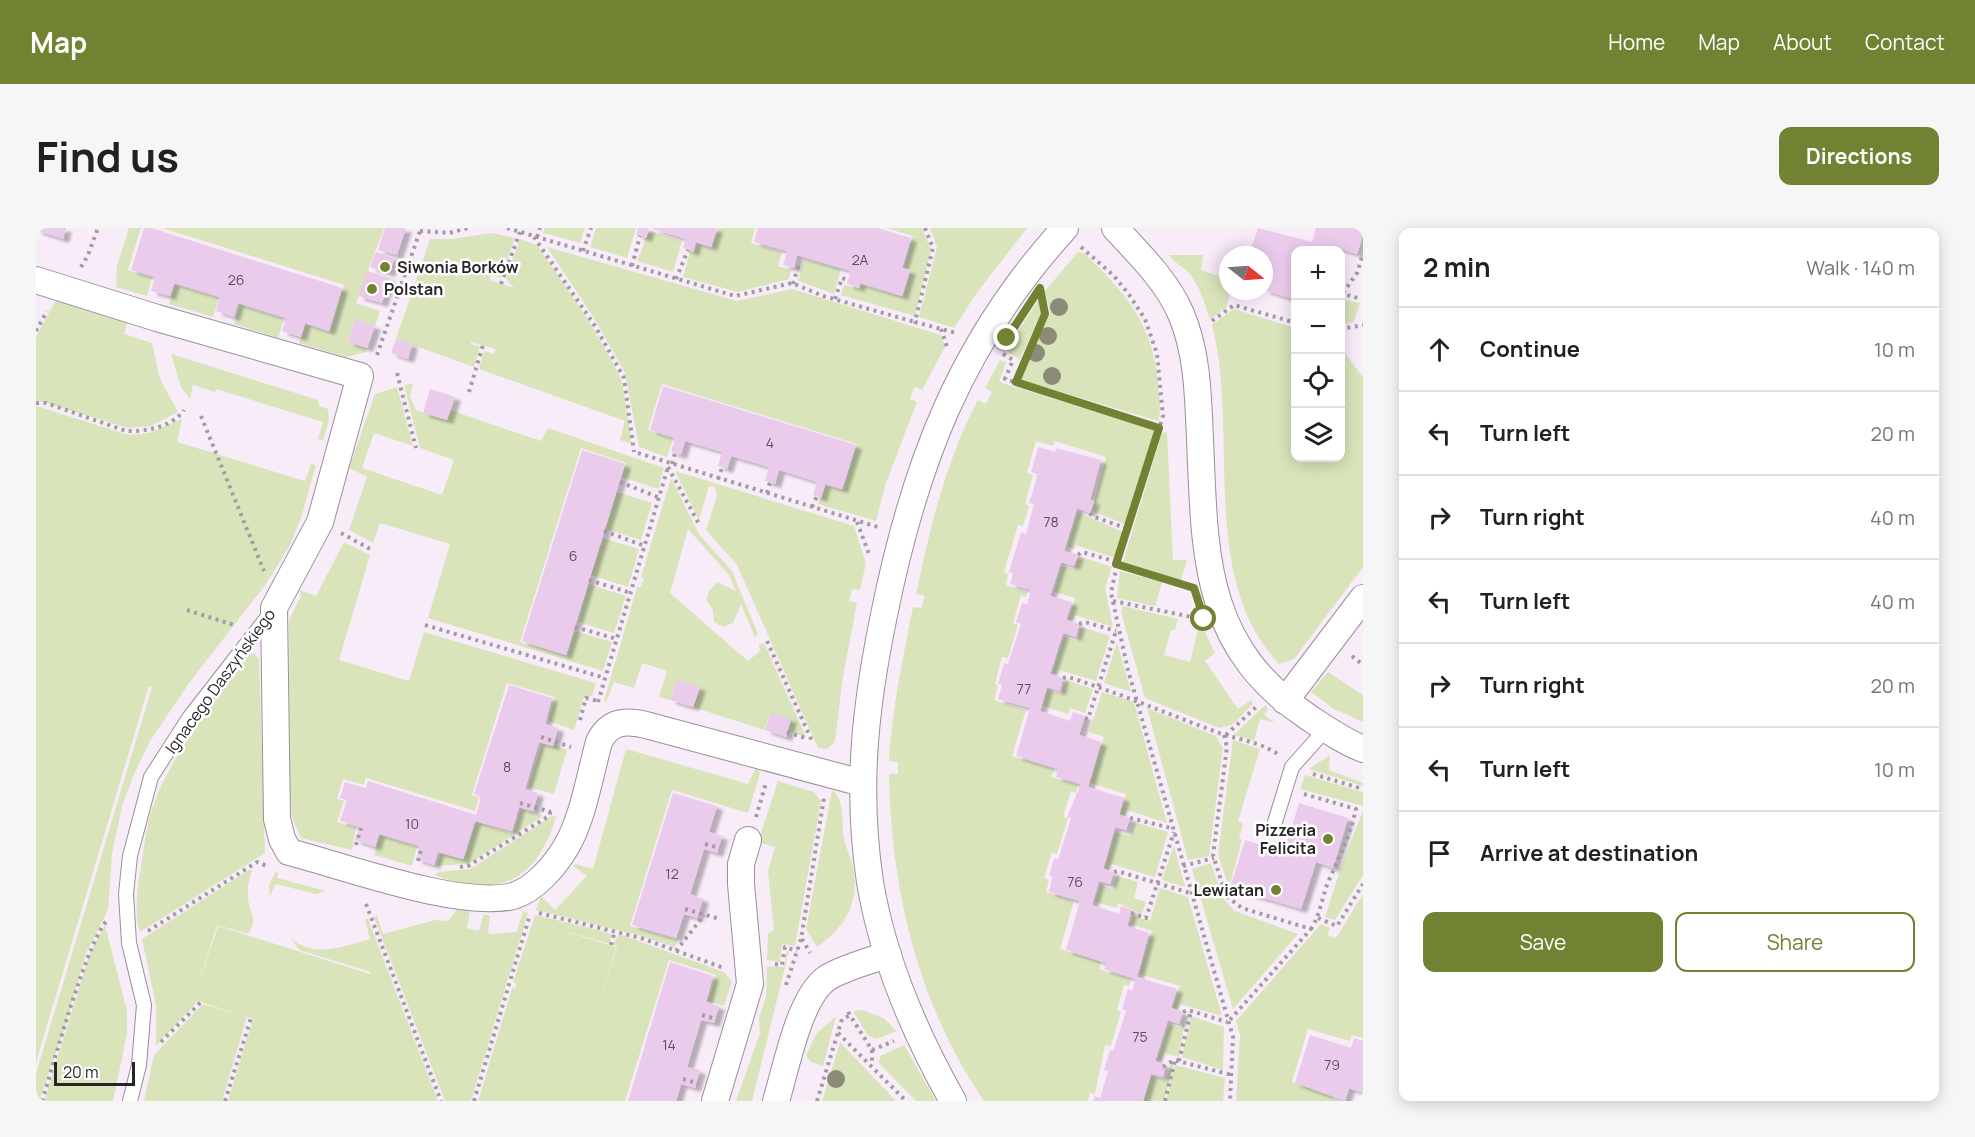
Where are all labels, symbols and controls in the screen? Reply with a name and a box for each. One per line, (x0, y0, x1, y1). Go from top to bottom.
text: Map (30, 23, 87, 61)
text: Home (1608, 28, 1665, 56)
text: Map (1698, 28, 1740, 56)
text: About (1773, 28, 1832, 56)
text: Contact (1865, 28, 1945, 56)
text: Find us (36, 127, 179, 185)
button: Directions (1779, 127, 1939, 185)
north arrow (1219, 246, 1273, 300)
map controls (1291, 246, 1345, 462)
button: + (1291, 246, 1345, 300)
text: 2 min (1423, 249, 1491, 285)
house number: 2A (852, 250, 868, 269)
text: Walk · 140 m (1806, 254, 1915, 281)
place label: Siwonia Borków (397, 256, 519, 278)
marker: Siwonia Borków (378, 260, 392, 274)
house number: 26 (228, 270, 244, 289)
place label: Polstan (384, 278, 443, 300)
marker: Polstan (365, 282, 379, 296)
button: − (1291, 300, 1345, 354)
route end (993, 324, 1019, 350)
icon: ahead (1423, 333, 1456, 366)
text: Continue (1480, 334, 1580, 364)
text: 10 m (1874, 336, 1915, 363)
button: locate (1291, 354, 1345, 408)
button: layers (1291, 408, 1345, 462)
icon: left (1423, 417, 1456, 450)
text: Turn left (1480, 418, 1570, 448)
text: 20 m (1870, 420, 1915, 447)
house number: 4 (766, 433, 774, 452)
icon: right (1423, 501, 1456, 534)
text: Turn right (1480, 502, 1585, 532)
text: 40 m (1870, 504, 1915, 531)
house number: 78 (1043, 512, 1059, 531)
house number: 6 (569, 546, 577, 565)
icon: left (1423, 585, 1456, 618)
text: Turn left (1480, 586, 1570, 616)
text: 40 m (1870, 588, 1915, 615)
street label: Ignacego Daszyńskiego (160, 604, 280, 758)
route start (1190, 605, 1216, 631)
icon: right (1423, 669, 1456, 702)
text: Turn right (1480, 670, 1585, 700)
text: 20 m (1870, 672, 1915, 699)
house number: 77 (1017, 679, 1031, 698)
icon: left (1423, 753, 1456, 786)
text: Turn left (1480, 754, 1570, 784)
text: 10 m (1874, 756, 1915, 783)
house number: 8 (503, 757, 511, 776)
house number: 10 (405, 814, 419, 833)
place label: Pizzeria Felicita (1255, 819, 1316, 859)
marker: Pizzeria Felicita (1321, 832, 1335, 846)
icon: arrive (1423, 837, 1456, 870)
text: Arrive at destination (1480, 838, 1698, 868)
house number: 12 (665, 864, 679, 883)
house number: 76 (1067, 872, 1083, 891)
place label: Lewiatan (1193, 879, 1264, 901)
marker: Lewiatan (1269, 883, 1283, 897)
button: Save (1423, 912, 1663, 972)
button: Share (1675, 912, 1915, 972)
house number: 75 (1132, 1027, 1148, 1046)
house number: 14 (662, 1035, 676, 1054)
house number: 79 (1324, 1055, 1340, 1074)
scale bar (54, 1059, 135, 1086)
text: 20 m (63, 1061, 99, 1083)

